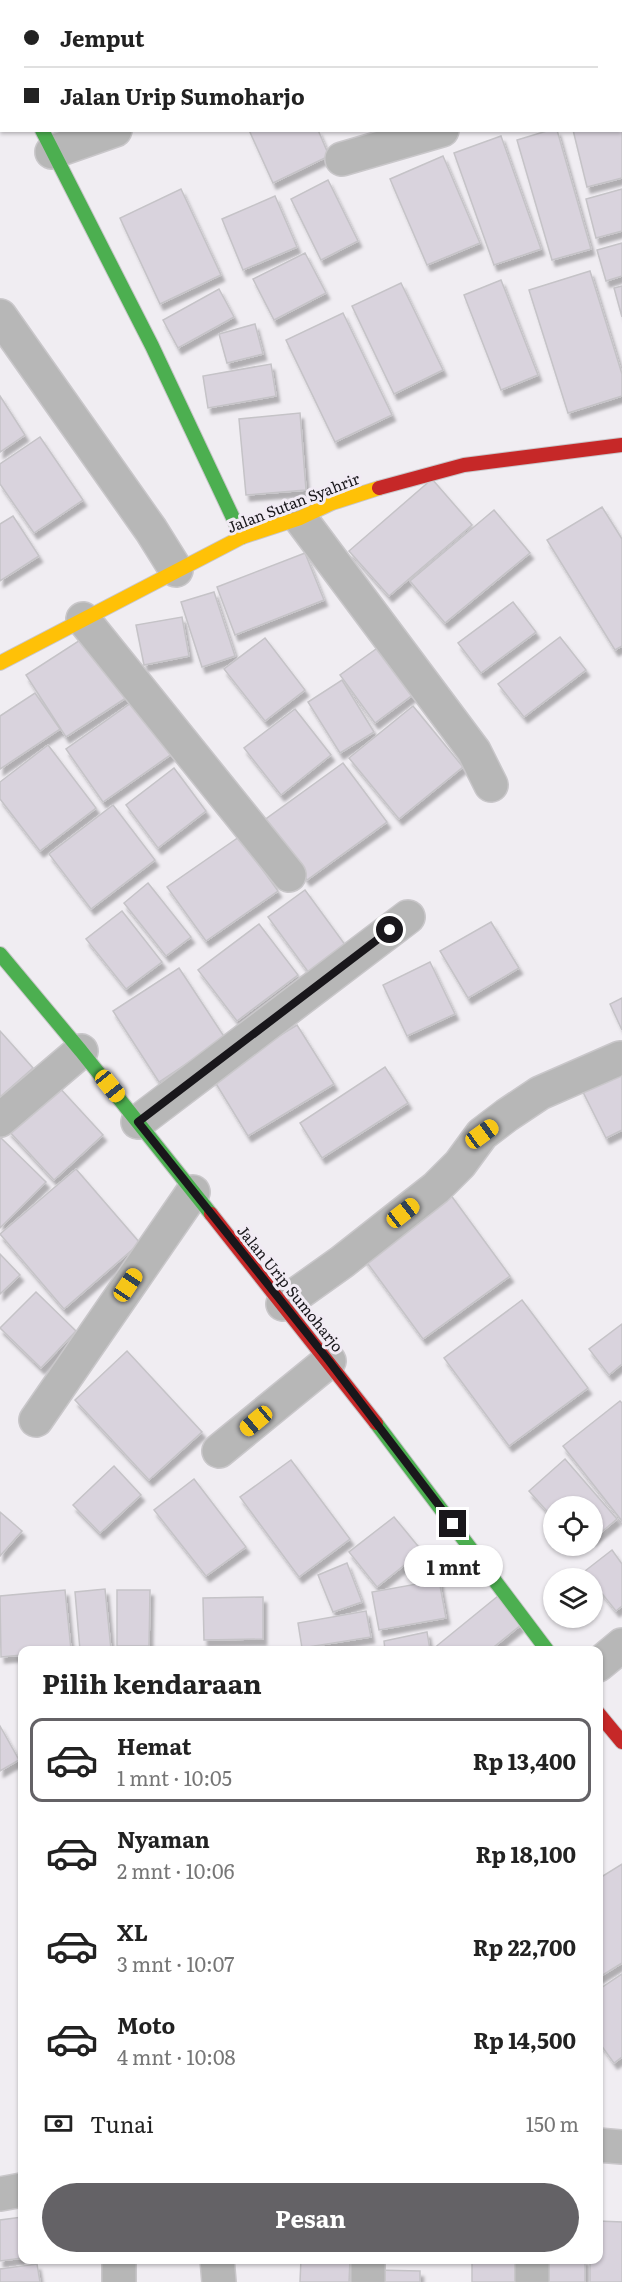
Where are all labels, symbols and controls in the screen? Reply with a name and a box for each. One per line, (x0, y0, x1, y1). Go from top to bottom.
text: Jemput (60, 21, 144, 54)
text: Jalan Urip Sumoharjo (60, 79, 305, 112)
street label: Jalan Sutan Syahrir (223, 466, 363, 538)
route start (376, 916, 403, 943)
car (92, 1066, 128, 1106)
car (462, 1116, 502, 1152)
car (383, 1195, 423, 1231)
street label: Jalan Urip Sumoharjo (232, 1219, 350, 1357)
car (110, 1265, 146, 1305)
car (236, 1403, 276, 1439)
map controls (543, 1496, 603, 1628)
button: locate (543, 1496, 603, 1556)
route end (439, 1510, 466, 1537)
callout: 1 mnt (404, 1545, 502, 1587)
text: 1 mnt (426, 1551, 481, 1581)
button: layers (543, 1568, 603, 1628)
text: Pilih kendaraan (42, 1662, 262, 1702)
text: Hemat (117, 1729, 191, 1762)
icon: car (45, 1733, 99, 1787)
text: Rp 13,400 (473, 1744, 576, 1777)
text: 1 mnt · 10:05 (117, 1762, 232, 1792)
text: Nyaman (117, 1822, 210, 1855)
icon: car (45, 1826, 99, 1880)
text: Rp 18,100 (476, 1837, 576, 1870)
text: 2 mnt · 10:06 (117, 1855, 234, 1885)
text: XL (117, 1915, 148, 1948)
icon: car (45, 1919, 99, 1973)
text: Rp 22,700 (473, 1930, 576, 1963)
text: 3 mnt · 10:07 (117, 1948, 234, 1978)
text: Moto (117, 2008, 175, 2041)
icon: car (45, 2012, 99, 2066)
text: Rp 14,500 (473, 2023, 576, 2056)
text: 4 mnt · 10:08 (117, 2041, 236, 2071)
icon: cash (42, 2107, 75, 2140)
text: Tunai (90, 2107, 154, 2140)
text: 150 m (526, 2108, 579, 2138)
button: Pesan (42, 2183, 579, 2252)

